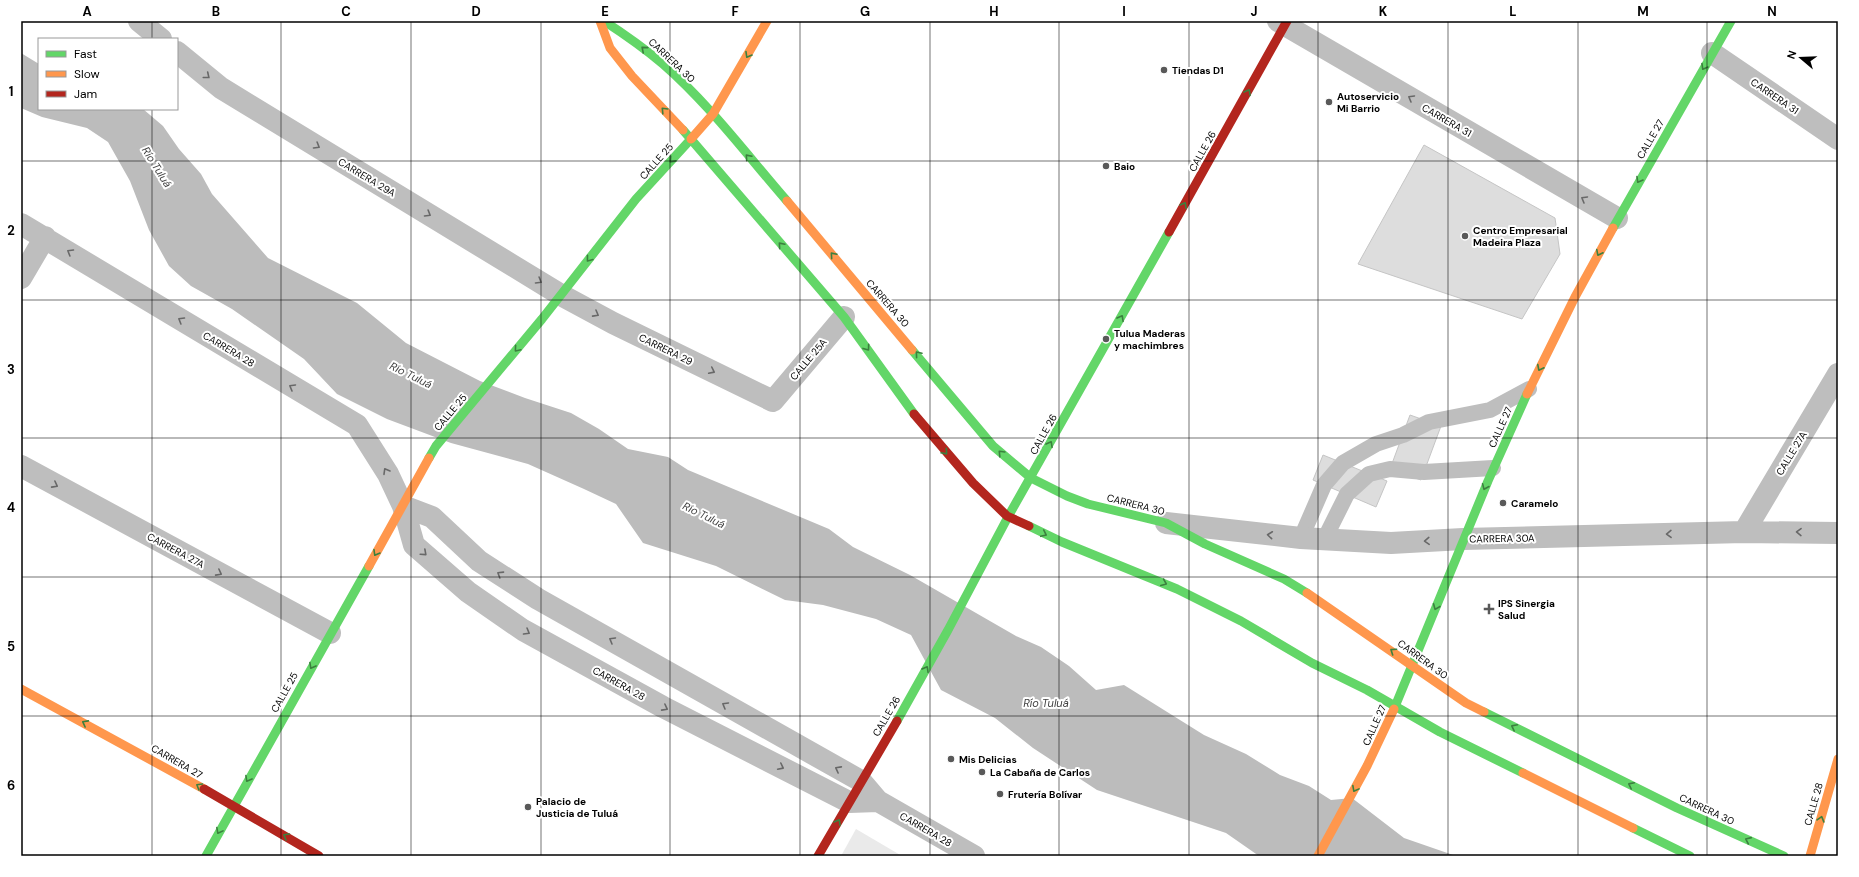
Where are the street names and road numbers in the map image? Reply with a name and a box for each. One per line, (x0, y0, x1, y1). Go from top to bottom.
street label: CARRERA 30 (646, 35, 698, 85)
street label: CARRERA 31 (1748, 76, 1801, 117)
street label: CARRERA 31 (1420, 101, 1474, 140)
street label: CALLE 27 (1634, 117, 1667, 161)
street label: CALLE 26 (1186, 129, 1219, 174)
street label: CALLE 25 (637, 141, 676, 182)
street label: CARRERA 29A (336, 155, 398, 200)
street label: CARRERA 30 (863, 277, 912, 330)
street label: CARRERA 28 (200, 329, 257, 370)
street label: CARRERA 29 (637, 331, 695, 368)
street label: CALLE 25A (787, 336, 830, 383)
street label: CALLE 25 (431, 391, 470, 433)
street label: CALLE 27 (1486, 405, 1515, 450)
street label: CALLE 26 (1027, 412, 1060, 457)
street label: CALLE 27A (1773, 429, 1810, 478)
street label: CARRERA 30 (1106, 491, 1166, 518)
street label: CARRERA 27A (145, 530, 207, 571)
street label: CARRERA 30A (1469, 531, 1535, 546)
street label: CARRERA 30 (1395, 637, 1451, 682)
street label: CARRERA 28 (590, 664, 647, 703)
street label: CALLE 25 (268, 670, 301, 715)
street label: CALLE 26 (870, 694, 903, 739)
street label: CALLE 27 (1360, 703, 1389, 748)
street label: CARRERA 27 (149, 741, 205, 781)
street label: CALLE 28 (1801, 781, 1826, 827)
street label: CARRERA 30 (1677, 791, 1736, 828)
street label: CARRERA 28 (897, 809, 954, 850)

